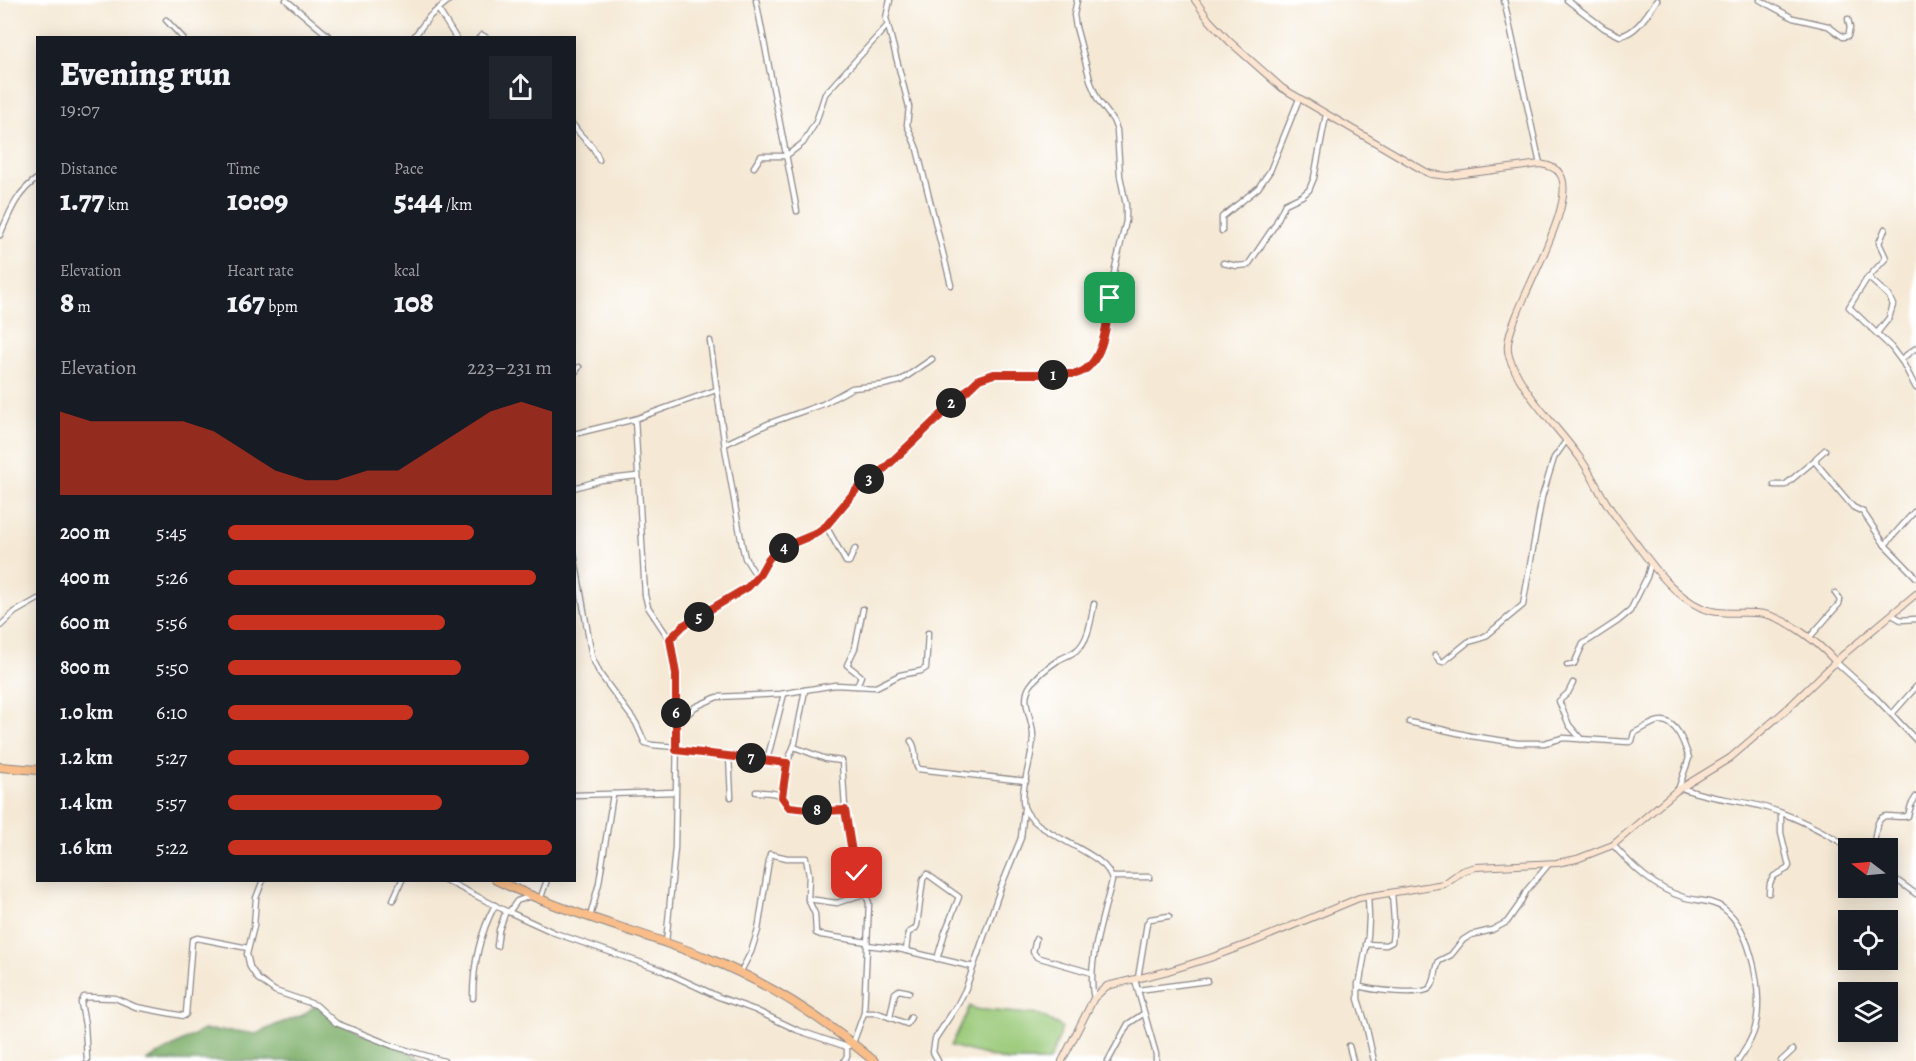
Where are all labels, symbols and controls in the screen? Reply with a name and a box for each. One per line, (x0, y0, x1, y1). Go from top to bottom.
text: Evening run (60, 51, 231, 96)
button: share (489, 56, 552, 119)
text: 19:07 (60, 96, 100, 123)
text: Distance (60, 158, 117, 180)
text: Time (227, 158, 260, 180)
text: Pace (394, 158, 424, 180)
text: 1.77 (60, 180, 105, 220)
text: 10:09 (227, 180, 288, 220)
text: 5:44 (394, 180, 443, 220)
text: km (105, 194, 129, 216)
text: /km (443, 194, 472, 216)
text: Elevation (60, 260, 121, 282)
text: Heart rate (227, 260, 294, 282)
text: kcal (394, 260, 420, 282)
pin (1084, 272, 1135, 323)
icon: arrive (1093, 281, 1126, 314)
text: 8 (60, 282, 74, 322)
text: 167 (227, 282, 265, 322)
text: 108 (394, 282, 434, 322)
text: m (74, 296, 91, 318)
text: bpm (265, 296, 298, 318)
text: Elevation (60, 354, 137, 381)
text: 223–231 m (467, 354, 552, 381)
pin: 1 (1038, 360, 1068, 390)
text: 1 (1050, 364, 1056, 386)
pin: 2 (936, 388, 966, 418)
text: 2 (947, 392, 955, 414)
pin: 3 (854, 464, 884, 494)
text: 3 (866, 468, 872, 490)
text: 200 m (60, 519, 110, 546)
text: 5:45 (156, 519, 187, 546)
pin: 4 (769, 533, 799, 563)
text: 4 (780, 537, 788, 559)
text: 400 m (60, 564, 110, 591)
text: 5:26 (156, 564, 188, 591)
pin: 5 (684, 602, 714, 632)
text: 5 (696, 606, 702, 628)
text: 600 m (60, 609, 110, 636)
text: 5:56 (156, 609, 187, 636)
text: 800 m (60, 654, 110, 681)
text: 5:50 (156, 654, 189, 681)
pin: 6 (661, 698, 691, 728)
text: 1.0 km (60, 699, 113, 726)
text: 6:10 (156, 699, 188, 726)
text: 6 (672, 702, 680, 724)
pin: 7 (736, 743, 766, 773)
text: 1.2 km (60, 744, 113, 771)
text: 5:27 (156, 744, 187, 771)
text: 7 (748, 747, 754, 769)
text: 1.4 km (60, 789, 113, 816)
text: 5:57 (156, 789, 186, 816)
pin: 8 (802, 795, 832, 825)
text: 8 (813, 799, 821, 821)
text: 1.6 km (60, 834, 113, 861)
text: 5:22 (156, 834, 188, 861)
north arrow (1838, 838, 1898, 898)
map controls (1838, 838, 1898, 1042)
pin (831, 847, 882, 898)
icon: check (840, 856, 873, 889)
button: locate (1838, 910, 1898, 970)
button: layers (1838, 982, 1898, 1042)

